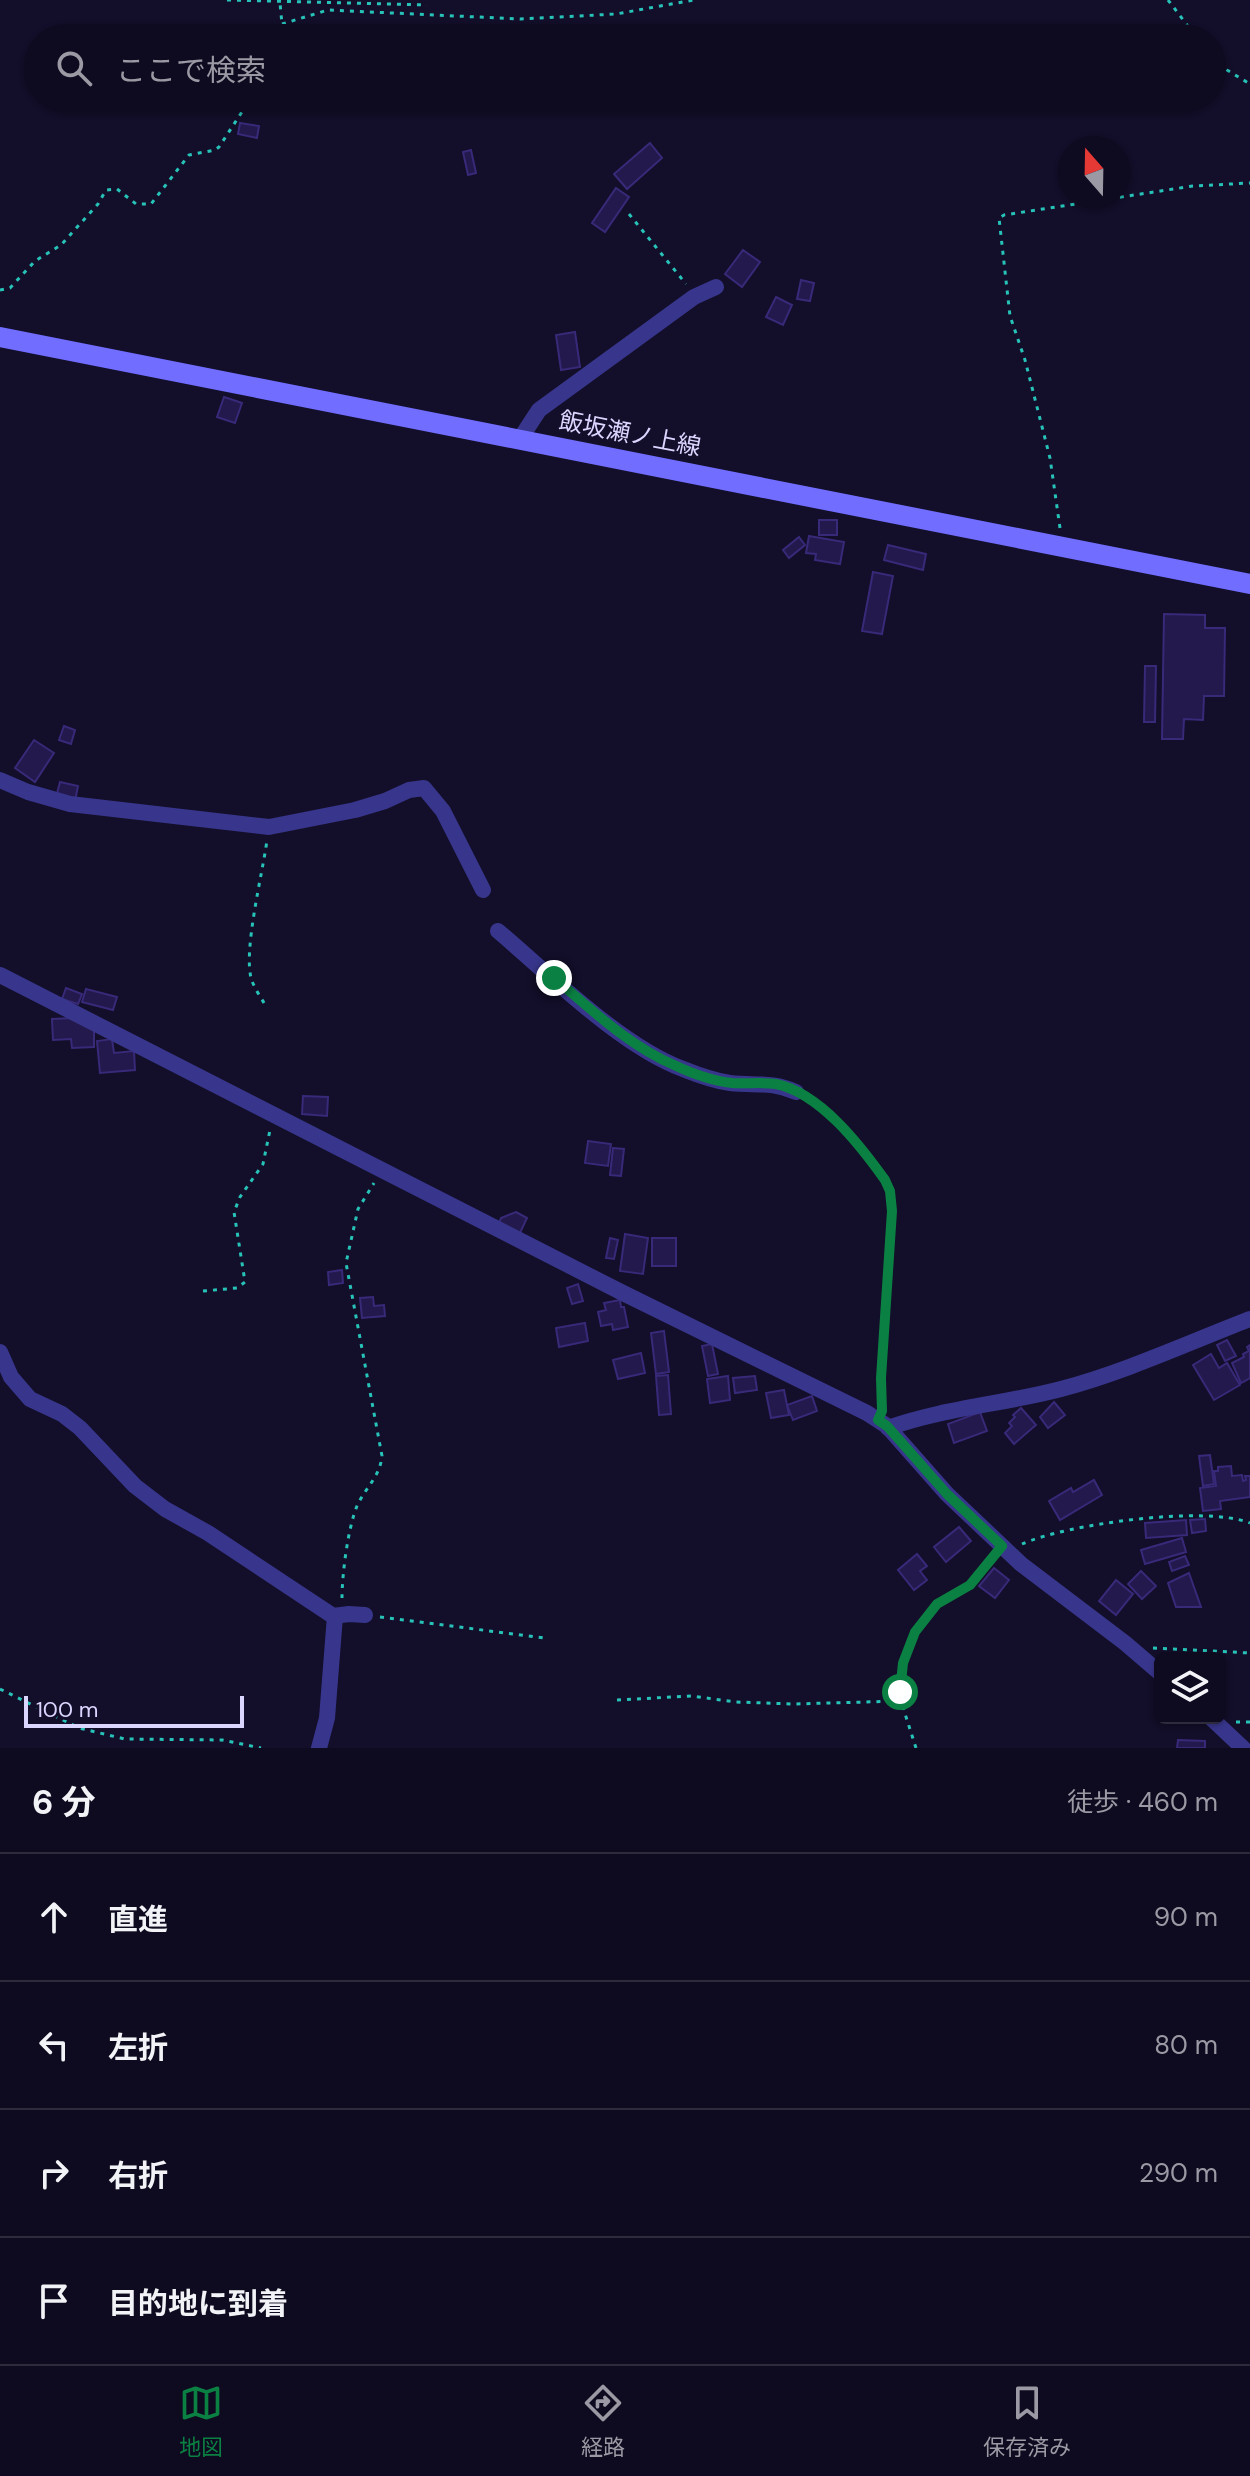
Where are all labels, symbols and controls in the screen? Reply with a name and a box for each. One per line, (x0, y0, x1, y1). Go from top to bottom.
search box (24, 24, 1226, 112)
icon: search (52, 46, 96, 90)
text: ここで検索 (116, 51, 266, 90)
north arrow (1058, 136, 1130, 208)
street label: 飯坂瀬ノ上線 (556, 405, 704, 462)
route end (536, 960, 572, 996)
map controls (1154, 1652, 1226, 1724)
button: layers (1154, 1652, 1226, 1724)
route start (882, 1674, 918, 1710)
scale bar (24, 1692, 244, 1728)
text: 100 m (36, 1695, 98, 1724)
text: 6 分 (32, 1780, 96, 1825)
text: 徒歩 · 460 m (1067, 1785, 1218, 1819)
icon: ahead (32, 1895, 76, 1939)
text: 直進 (108, 1900, 168, 1939)
text: 90 m (1154, 1900, 1218, 1934)
icon: left (32, 2023, 76, 2067)
text: 左折 (108, 2028, 168, 2067)
text: 80 m (1154, 2028, 1218, 2062)
icon: right (32, 2151, 76, 2195)
text: 右折 (108, 2156, 168, 2195)
text: 290 m (1139, 2156, 1218, 2190)
icon: arrive (32, 2279, 76, 2323)
text: 目的地に到着 (108, 2284, 288, 2323)
tab: 地図 (179, 2381, 223, 2462)
tab: 経路 (581, 2381, 625, 2462)
tab: 保存済み (983, 2381, 1071, 2462)

